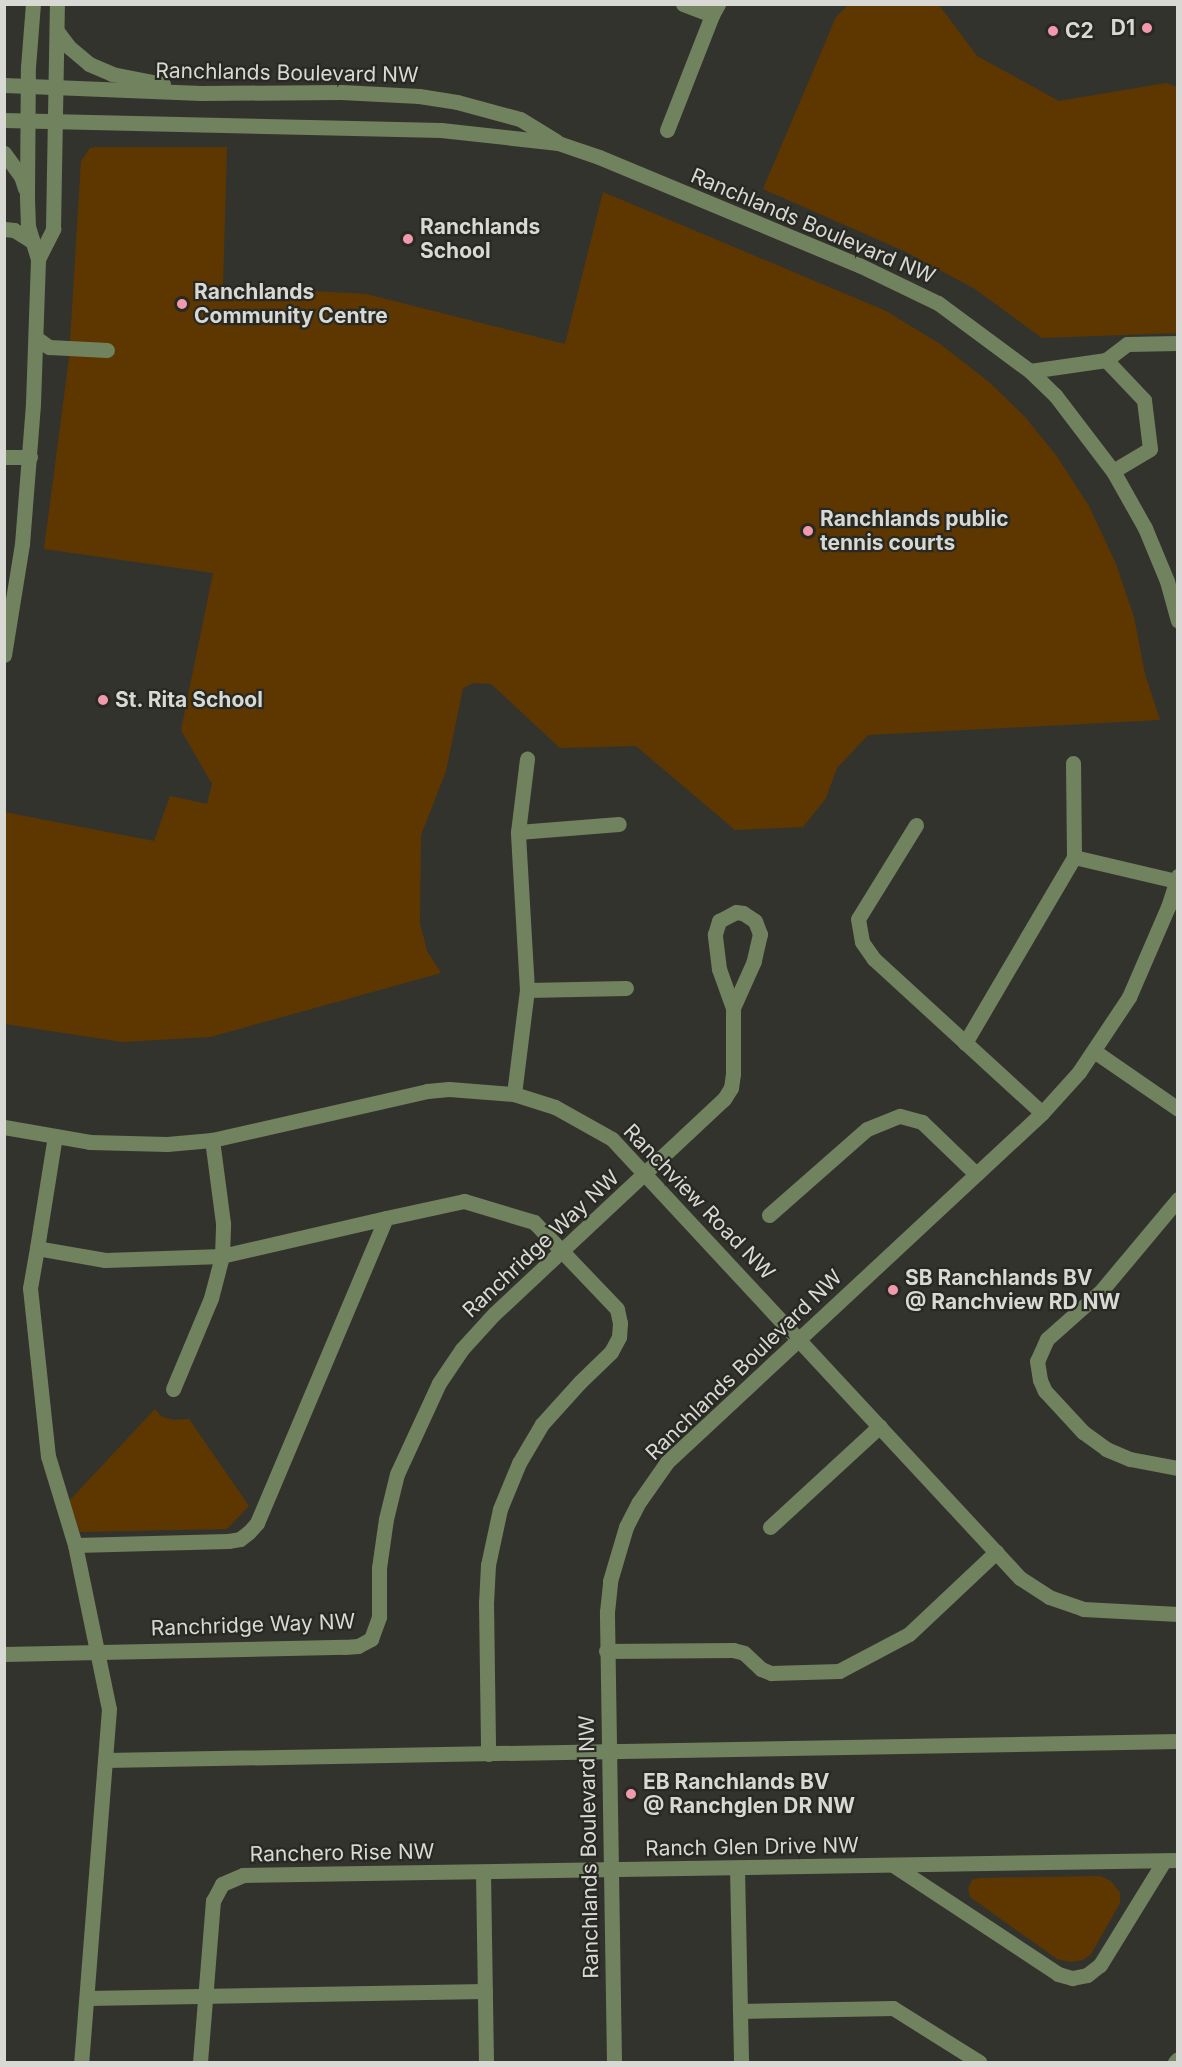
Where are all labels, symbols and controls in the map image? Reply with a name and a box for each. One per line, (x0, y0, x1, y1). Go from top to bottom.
place label: D1 (1111, 15, 1135, 41)
place label: C2 (1065, 18, 1094, 44)
marker: D1 (1140, 21, 1154, 35)
marker: C2 (1046, 24, 1060, 38)
street label: Ranchlands Boulevard NW (155, 58, 419, 88)
street label: Ranchlands Boulevard NW (687, 163, 939, 289)
place label: Ranchlands School (420, 214, 540, 264)
marker: Ranchlands School (401, 232, 415, 246)
place label: Ranchlands Community Centre (194, 279, 388, 329)
marker: Ranchlands Community Centre (175, 297, 189, 311)
place label: Ranchlands public tennis courts (820, 506, 1009, 556)
marker: Ranchlands public tennis courts (801, 524, 815, 538)
place label: St. Rita School (115, 687, 263, 713)
marker: St. Rita School (96, 693, 110, 707)
street label: Ranchview Road NW (618, 1119, 780, 1285)
street label: Ranchridge Way NW (458, 1165, 624, 1323)
street label: Ranchlands Boulevard NW (641, 1265, 847, 1465)
place label: SB Ranchlands BV @ Ranchview RD NW (905, 1265, 1120, 1315)
marker: SB Ranchlands BV @ Ranchview RD NW (886, 1283, 900, 1297)
street label: Ranchridge Way NW (150, 1609, 356, 1641)
street label: Ranchlands Boulevard NW (574, 1715, 604, 1979)
place label: EB Ranchlands BV @ Ranchglen DR NW (643, 1769, 855, 1819)
marker: EB Ranchlands BV @ Ranchglen DR NW (624, 1787, 638, 1801)
street label: Ranch Glen Drive NW (645, 1833, 859, 1861)
street label: Ranchero Rise NW (249, 1839, 435, 1867)

